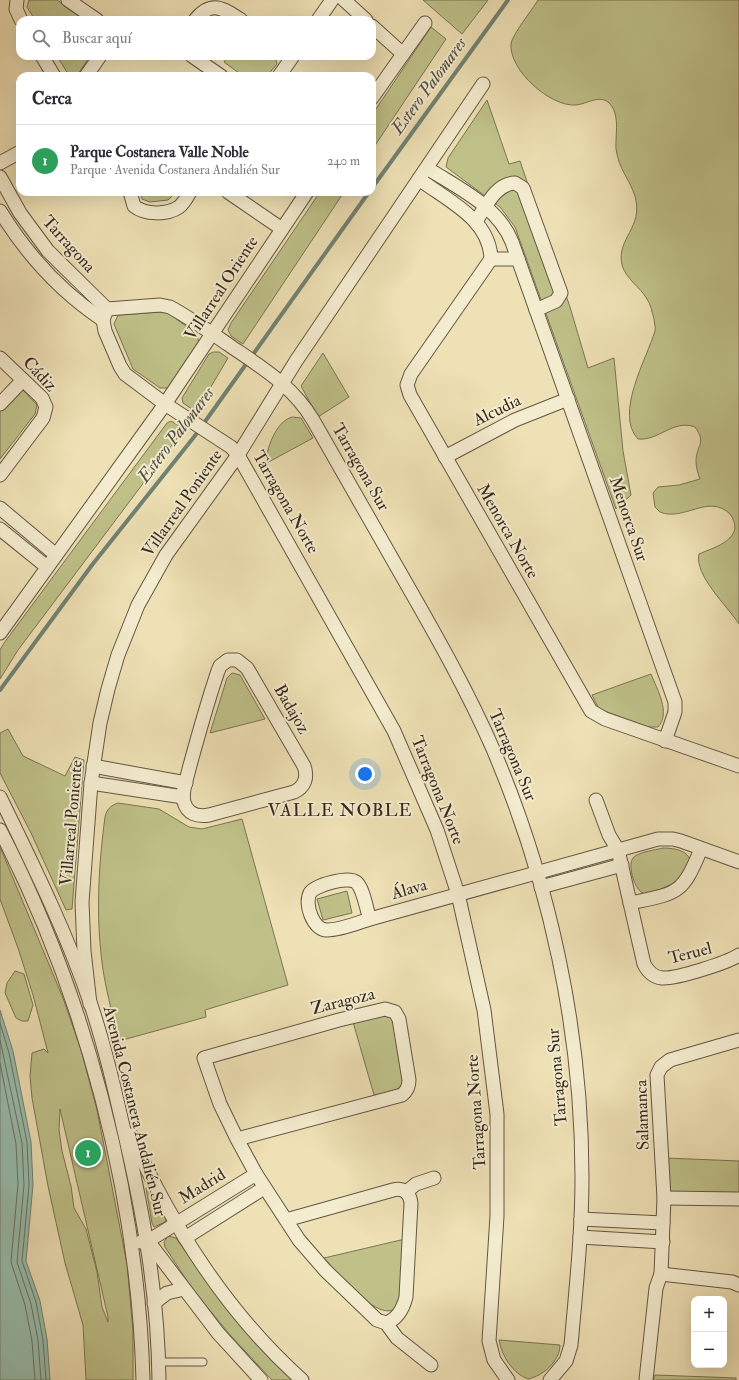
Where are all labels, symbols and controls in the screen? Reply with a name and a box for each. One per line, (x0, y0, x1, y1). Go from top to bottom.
search box (16, 16, 376, 60)
icon: search (30, 27, 52, 49)
text: Buscar aquí (62, 29, 131, 48)
water label: Estero Palomares (386, 32, 472, 140)
text: Cerca (32, 88, 72, 109)
text: Parque Costanera Valle Noble (70, 143, 249, 162)
text: 1 (43, 153, 47, 169)
text: 240 m (327, 153, 360, 169)
text: Parque · Avenida Costanera Andalién Sur (70, 162, 280, 178)
street label: Tarragona (38, 211, 101, 278)
street label: Villarreal Oriente (180, 232, 262, 344)
street label: Cádiz (19, 352, 61, 396)
water label: Estero Palomares (132, 382, 220, 488)
street label: Alcudia (469, 389, 525, 431)
street label: Tarragona Sur (327, 419, 395, 515)
street label: Villarreal Poniente (137, 445, 227, 561)
street label: Tarragona Norte (248, 447, 324, 557)
street label: Menorca Sur (605, 474, 654, 565)
street label: Menorca Norte (472, 480, 544, 582)
street label: Badajoz (269, 680, 315, 738)
street label: Tarragona Sur (484, 706, 542, 805)
street label: Tarragona Norte (407, 733, 469, 847)
street label: Villarreal Poniente (55, 759, 87, 887)
your location (355, 764, 375, 784)
district label: VALLE NOBLE (267, 799, 413, 822)
street label: Álava (388, 873, 430, 904)
street label: Teruel (666, 937, 715, 969)
street label: Zaragoza (309, 983, 378, 1019)
street label: Avenida Costanera Andalién Sur (98, 1003, 171, 1219)
street label: Tarragona Sur (542, 1027, 572, 1127)
street label: Tarragona Norte (462, 1054, 490, 1170)
street label: Salamanca (630, 1078, 654, 1151)
pin: 1 (75, 1138, 101, 1168)
street label: Madrid (175, 1163, 230, 1208)
map controls (691, 1296, 727, 1368)
button: + (691, 1296, 727, 1332)
button: − (691, 1332, 727, 1368)

